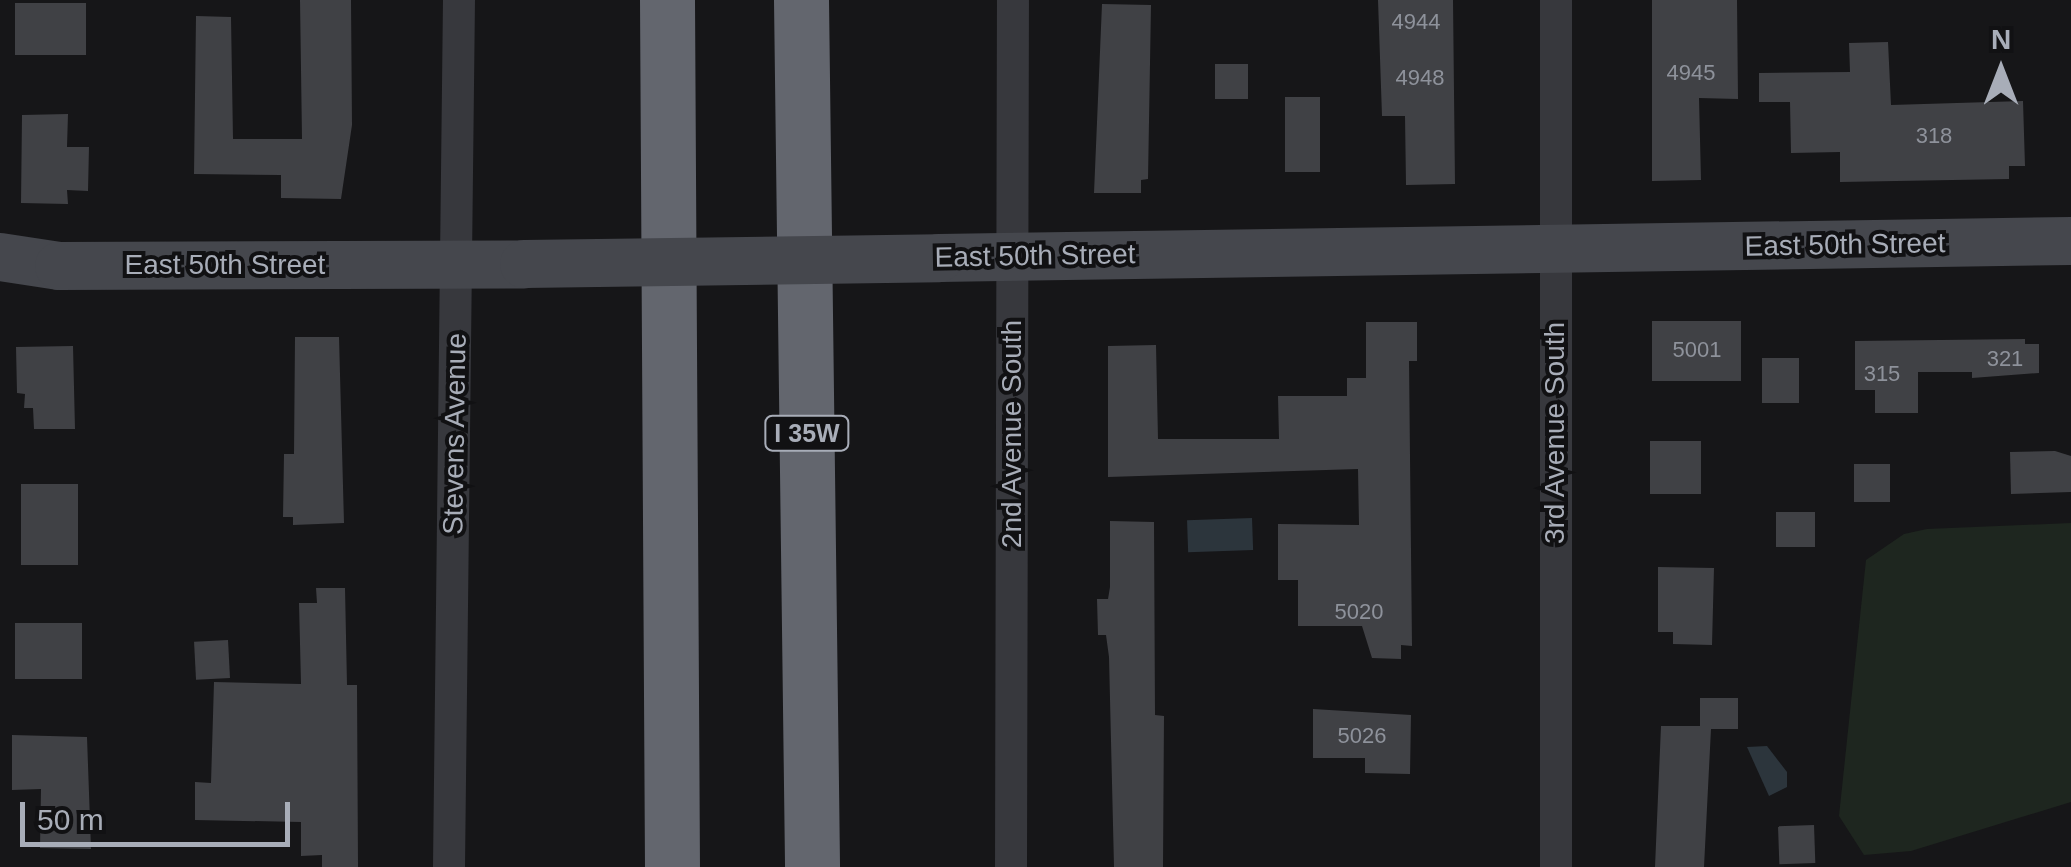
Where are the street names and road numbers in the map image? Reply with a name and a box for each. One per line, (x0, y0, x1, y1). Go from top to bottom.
street label: East 50th Street (1744, 226, 1946, 264)
street label: East 50th Street (934, 237, 1136, 275)
street label: East 50th Street (125, 248, 325, 282)
street label: 2nd Avenue South (995, 319, 1029, 549)
street label: 3rd Avenue South (1538, 321, 1572, 545)
street label: Stevens Avenue (436, 332, 474, 536)
road number: I 35W (762, 413, 852, 453)

